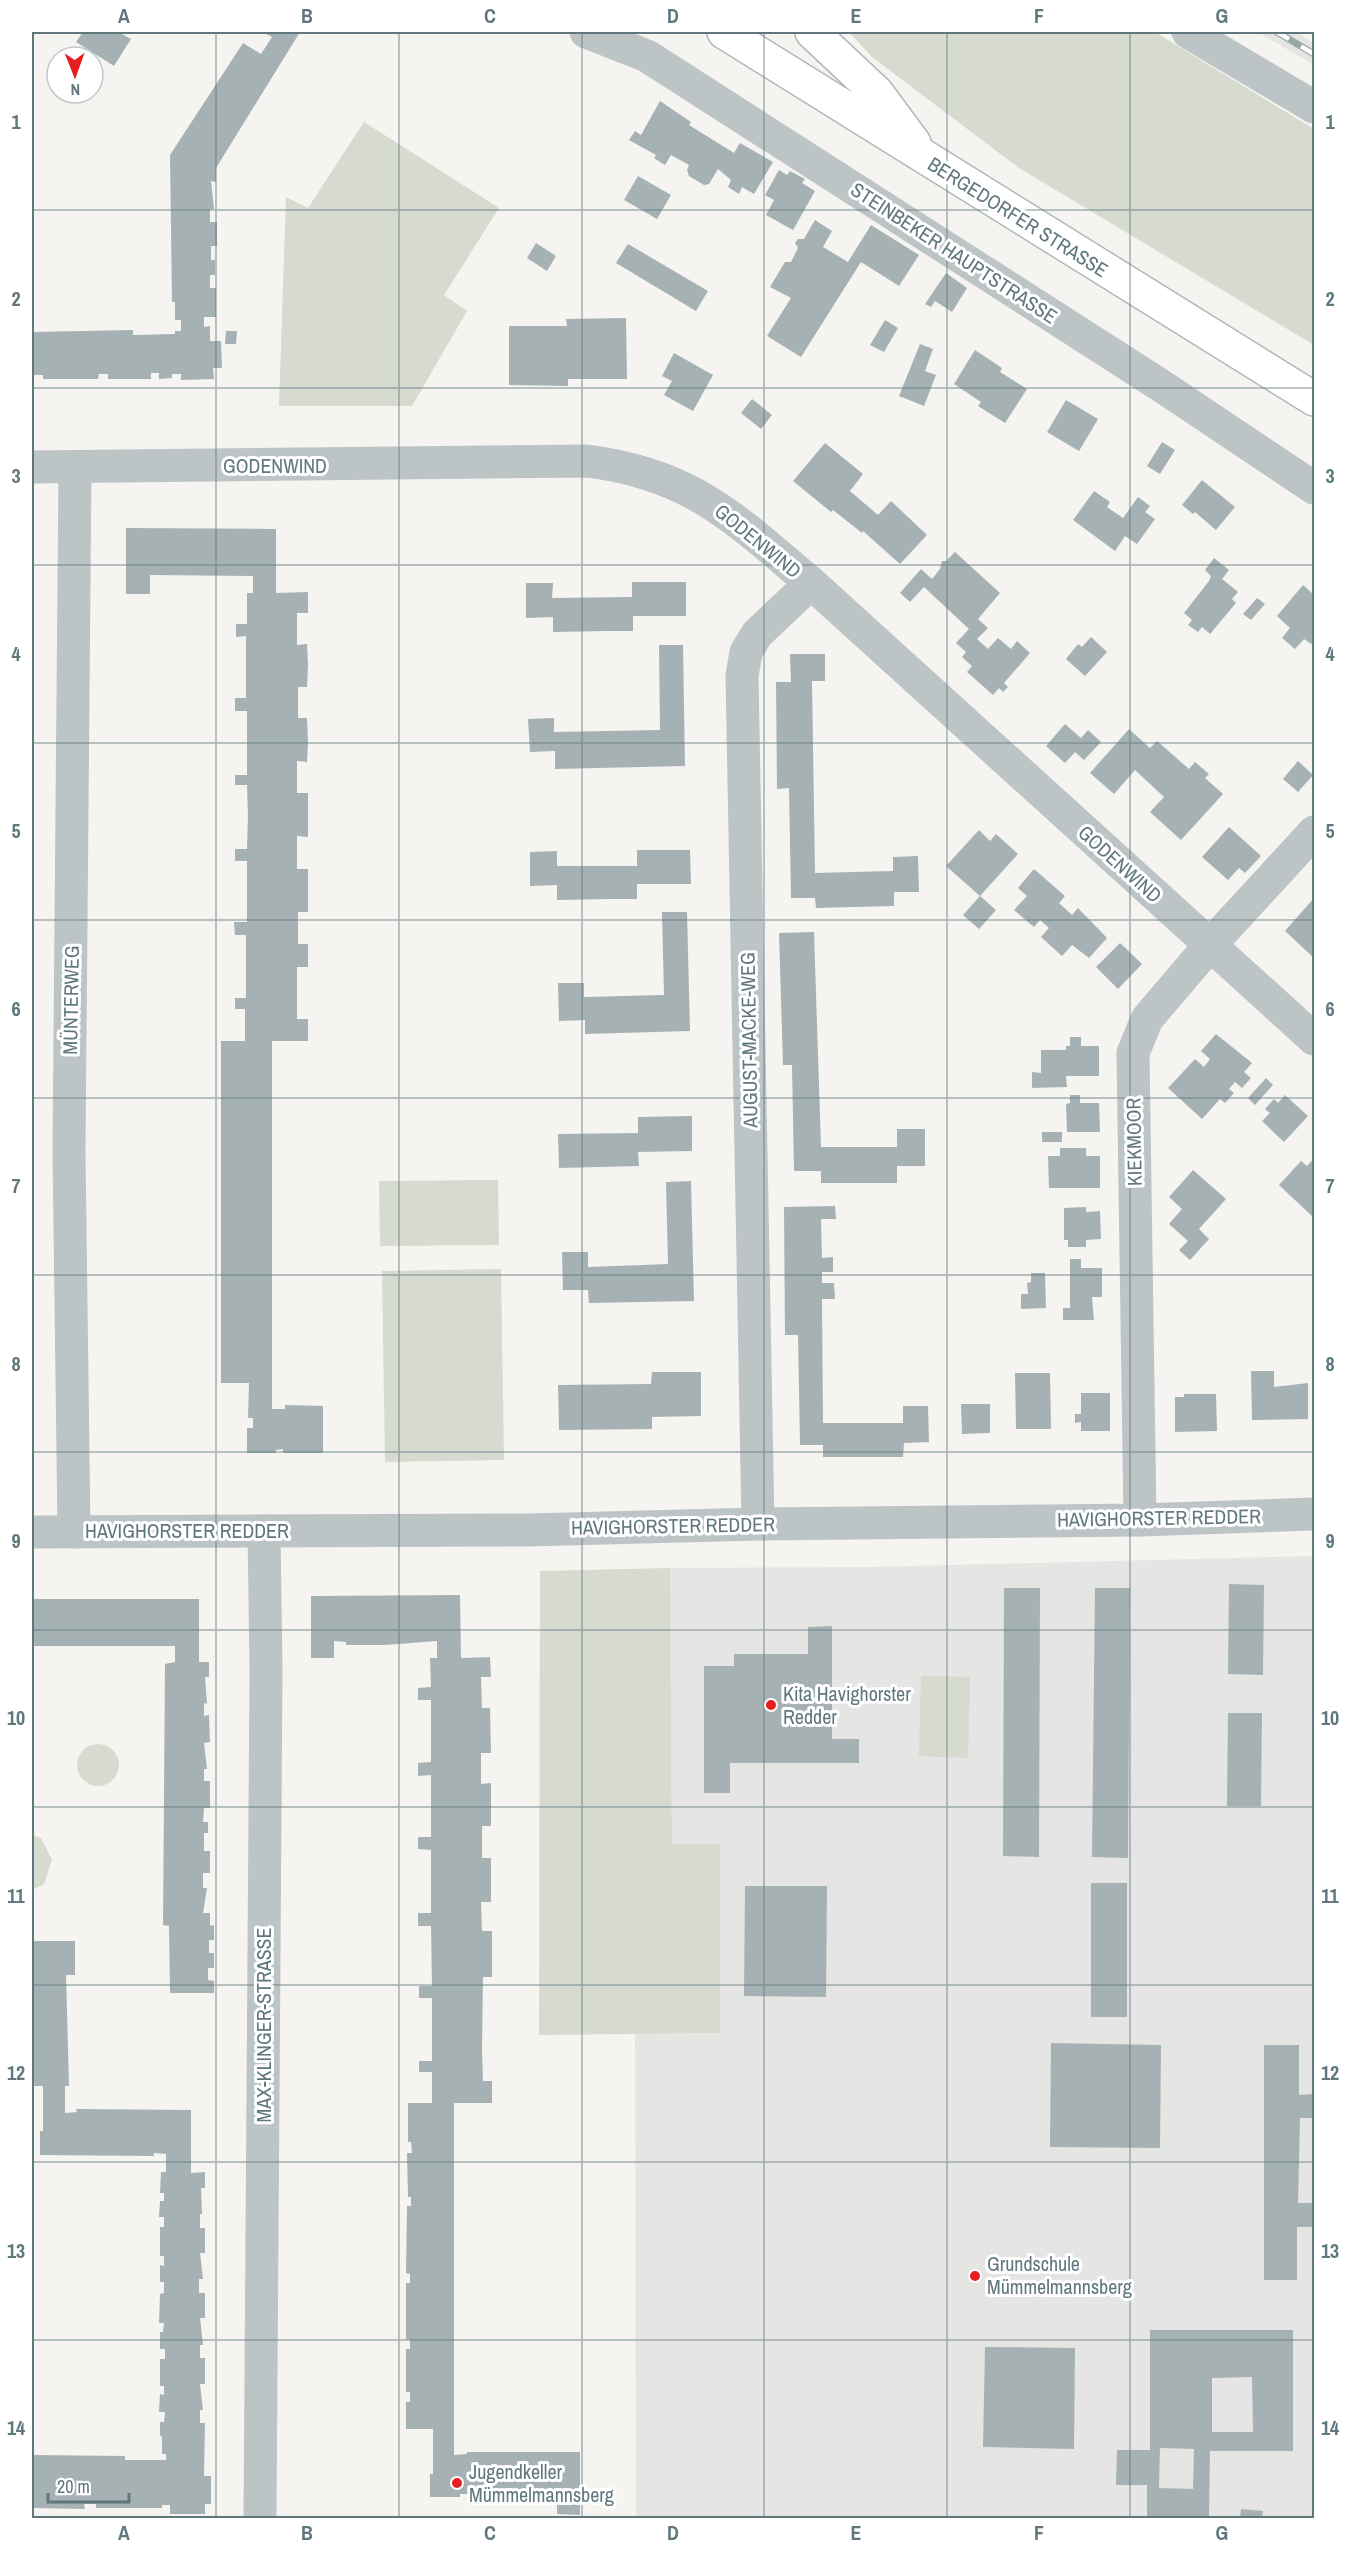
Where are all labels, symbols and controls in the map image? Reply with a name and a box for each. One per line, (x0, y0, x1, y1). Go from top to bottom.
text: A (118, 2, 130, 29)
text: B (301, 2, 313, 29)
text: C (484, 2, 496, 29)
text: D (667, 2, 679, 29)
text: E (851, 2, 862, 29)
text: F (1034, 2, 1044, 29)
text: G (1216, 2, 1228, 29)
north arrow (45, 45, 105, 105)
text: N (70, 79, 80, 101)
text: 1 (11, 108, 21, 135)
text: 1 (1325, 108, 1335, 135)
street label: BERGEDORFER STRASSE (923, 150, 1114, 283)
street label: STEINBEKER HAUPTSTRASSE (846, 176, 1063, 329)
text: 2 (11, 285, 21, 312)
text: 2 (1325, 285, 1335, 312)
street label: GODENWIND (223, 452, 327, 479)
text: 3 (11, 462, 21, 489)
text: 3 (1325, 462, 1335, 489)
street label: GODENWIND (709, 497, 807, 584)
text: 4 (11, 640, 21, 667)
text: 4 (1325, 640, 1335, 667)
text: 5 (11, 817, 21, 844)
text: 5 (1325, 817, 1335, 844)
street label: GODENWIND (1073, 819, 1168, 908)
street label: MÜNTERWEG (56, 945, 85, 1055)
street label: AUGUST-MACKE-WEG (733, 952, 764, 1129)
text: 6 (11, 995, 21, 1022)
text: 6 (1325, 995, 1335, 1022)
street label: KIEKMOOR (1119, 1097, 1148, 1186)
text: 7 (11, 1172, 21, 1199)
text: 7 (1325, 1172, 1335, 1199)
text: 8 (11, 1350, 21, 1377)
text: 8 (1325, 1350, 1335, 1377)
street label: HAVIGHORSTER REDDER (1057, 1502, 1261, 1533)
street label: HAVIGHORSTER REDDER (571, 1510, 775, 1541)
street label: HAVIGHORSTER REDDER (85, 1517, 289, 1544)
text: 9 (11, 1527, 21, 1554)
text: 9 (1325, 1527, 1335, 1554)
place label: Kita Havighorster Redder (783, 1680, 911, 1730)
marker: Kita Havighorster Redder (764, 1698, 778, 1712)
text: 10 (7, 1704, 25, 1731)
text: 10 (1321, 1704, 1339, 1731)
text: 11 (7, 1882, 26, 1909)
text: 11 (1321, 1882, 1340, 1909)
street label: MAX-KLINGER-STRASSE (250, 1927, 277, 2123)
text: 12 (7, 2059, 25, 2086)
text: 12 (1321, 2059, 1339, 2086)
text: 13 (7, 2237, 25, 2264)
text: 13 (1321, 2237, 1339, 2264)
place label: Grundschule Mümmelmannsberg (987, 2250, 1132, 2300)
marker: Grundschule Mümmelmannsberg (968, 2269, 982, 2283)
text: 14 (7, 2414, 25, 2441)
text: 14 (1321, 2414, 1339, 2441)
place label: Jugendkeller Mümmelmannsberg (469, 2458, 614, 2508)
scale bar (48, 2466, 129, 2504)
text: 20 m (57, 2474, 90, 2499)
marker: Jugendkeller Mümmelmannsberg (450, 2476, 464, 2490)
text: A (118, 2519, 130, 2546)
text: B (301, 2519, 313, 2546)
text: C (484, 2519, 496, 2546)
text: D (667, 2519, 679, 2546)
text: E (851, 2519, 862, 2546)
text: F (1034, 2519, 1044, 2546)
text: G (1216, 2519, 1228, 2546)

